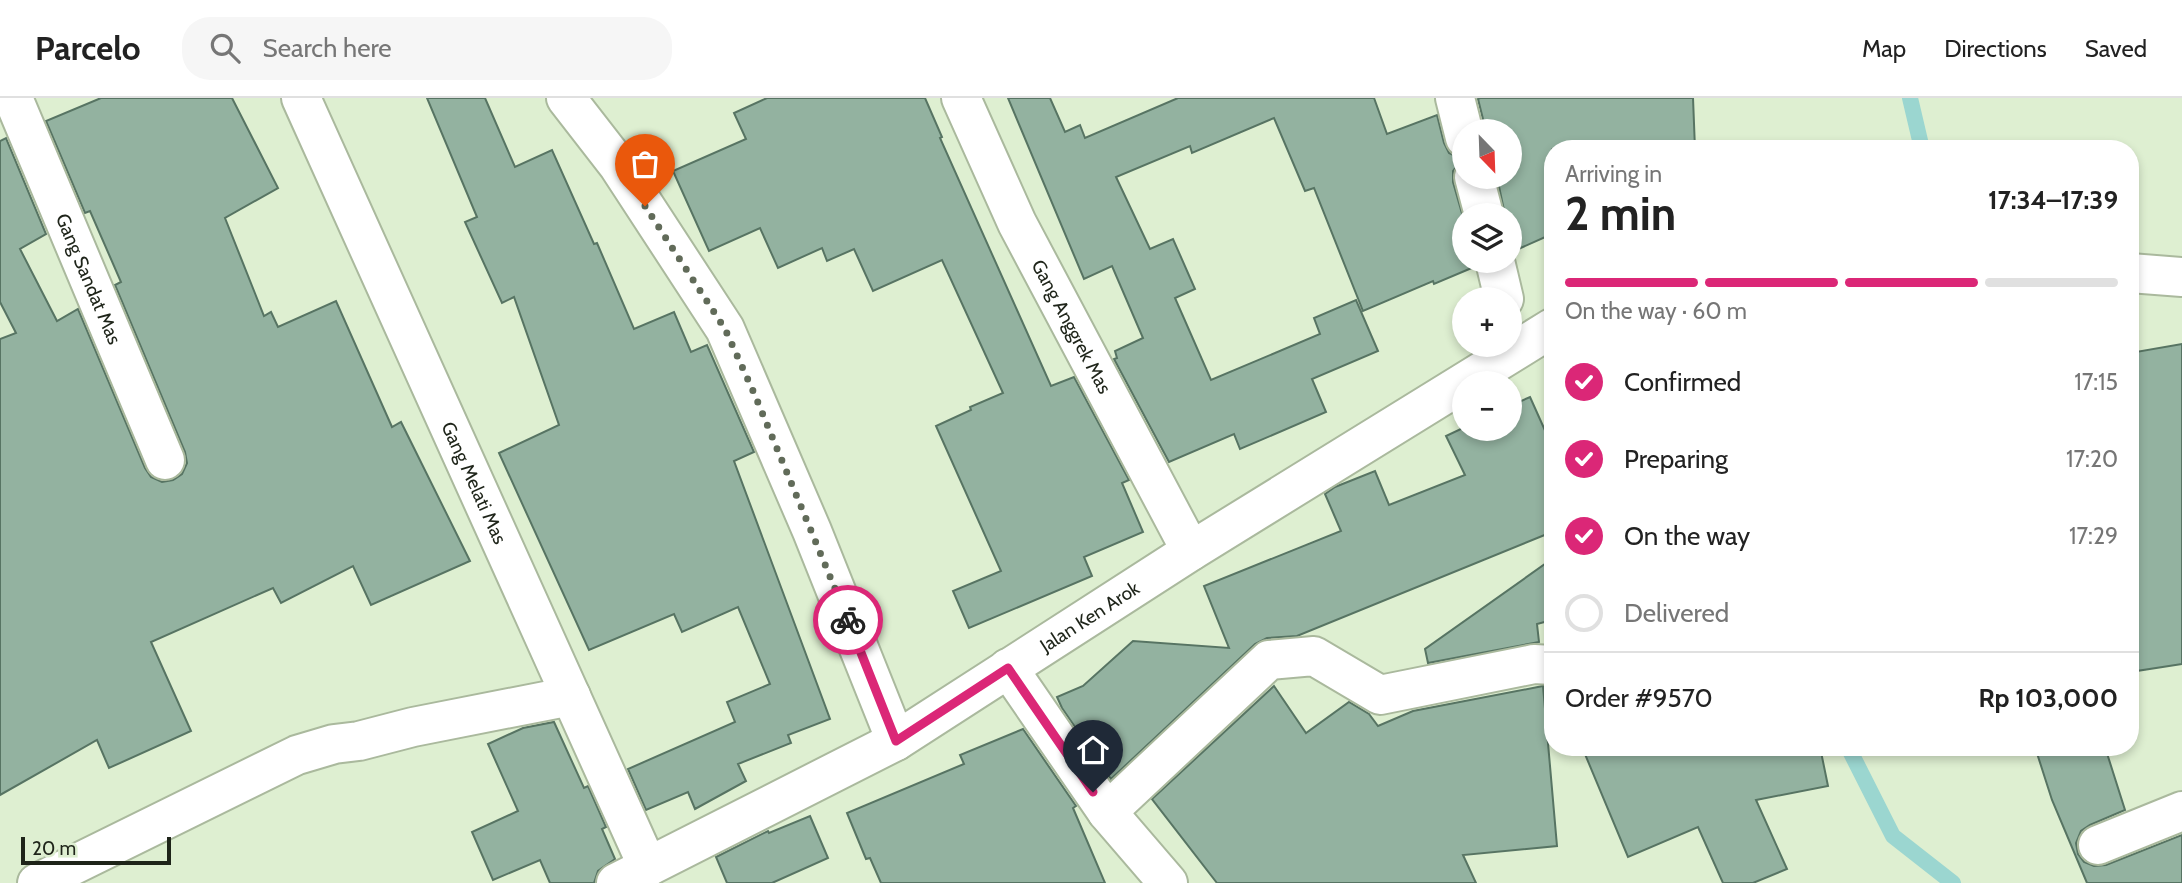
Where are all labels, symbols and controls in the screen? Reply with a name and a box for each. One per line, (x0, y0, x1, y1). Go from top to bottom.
search box (182, 17, 672, 80)
text: Parcelo (35, 28, 140, 68)
icon: search (206, 29, 244, 67)
text: Search here (262, 32, 392, 64)
text: Map (1862, 34, 1906, 63)
text: Directions (1944, 34, 2047, 63)
text: Saved (2085, 34, 2147, 63)
north arrow (1452, 119, 1522, 189)
map controls (1452, 119, 1522, 441)
pin (615, 134, 675, 206)
icon: bag (626, 145, 664, 183)
text: Arriving in (1565, 160, 1662, 188)
text: 17:34–17:39 (1988, 184, 2118, 216)
text: 2 min (1565, 186, 1676, 242)
button: layers (1452, 203, 1522, 273)
street label: Gang Sandat Mas (51, 210, 126, 348)
street label: Gang Anggrek Mas (1027, 256, 1116, 398)
button: + (1452, 287, 1522, 357)
text: On the way · 60 m (1565, 297, 1747, 325)
icon: check (1565, 363, 1603, 401)
text: Confirmed (1624, 366, 1741, 398)
text: 17:15 (2074, 368, 2118, 396)
button: − (1452, 371, 1522, 441)
street label: Gang Melati Mas (437, 418, 512, 548)
icon: check (1565, 440, 1603, 478)
text: Preparing (1624, 443, 1728, 475)
text: 17:20 (2066, 445, 2118, 473)
icon: check (1565, 517, 1603, 555)
text: On the way (1624, 520, 1750, 552)
text: 17:29 (2069, 522, 2118, 550)
street label: Jalan Ken Arok (1035, 576, 1144, 658)
courier (813, 585, 883, 655)
text: Delivered (1624, 597, 1729, 629)
icon: bike (829, 601, 867, 639)
text: Order #9570 (1565, 682, 1713, 714)
text: Rp 103,000 (1978, 682, 2118, 714)
pin (1063, 720, 1123, 792)
icon: home (1074, 731, 1112, 769)
scale bar (21, 834, 172, 866)
text: 20 m (32, 837, 76, 860)

